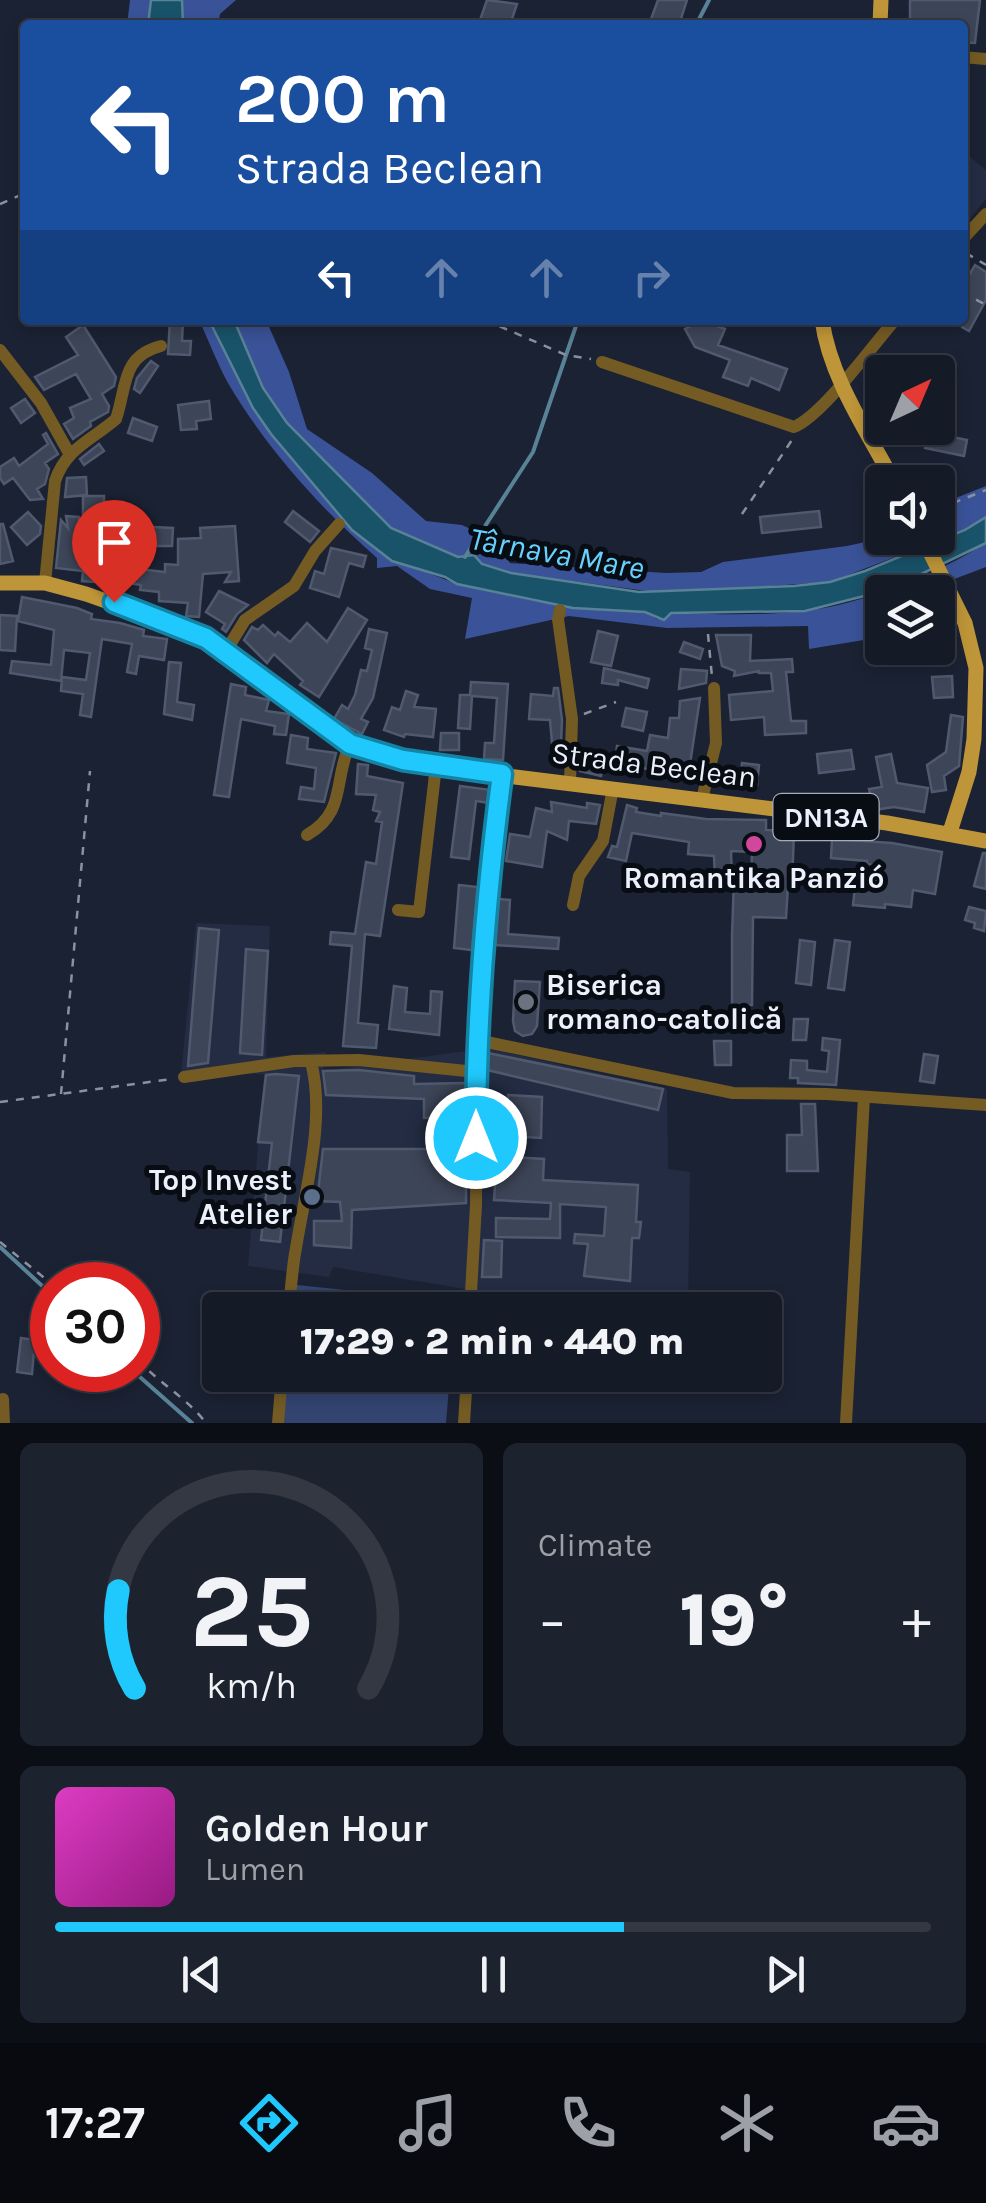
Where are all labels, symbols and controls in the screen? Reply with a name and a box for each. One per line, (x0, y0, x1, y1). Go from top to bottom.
text: 200 m (235, 58, 450, 140)
icon: left (70, 60, 200, 190)
text: Strada Beclean (235, 142, 544, 194)
icon: left (309, 250, 364, 305)
icon: ahead (414, 250, 469, 305)
icon: ahead (519, 250, 574, 305)
icon: right (624, 250, 679, 305)
north arrow (865, 355, 955, 445)
map controls (865, 355, 955, 665)
button: sound (865, 465, 955, 555)
pin (72, 500, 157, 603)
icon: arrive (87, 515, 142, 570)
water label: Târnava Mare (467, 520, 647, 587)
button: layers (865, 575, 955, 665)
street label: Strada Beclean (549, 735, 759, 795)
road number: DN13A (774, 794, 878, 840)
marker: Romantika Panzió (743, 833, 765, 855)
place label: Romantika Panzió (624, 860, 884, 896)
place label: Biserica romano-catolică (546, 967, 782, 1037)
marker: Biserica romano-catolică (515, 991, 537, 1013)
position arrow (424, 1086, 528, 1190)
place label: Top Invest Atelier (149, 1162, 292, 1232)
marker: Top Invest Atelier (301, 1186, 323, 1208)
speed limit sign: 30 (30, 1262, 160, 1392)
text: 17:29 · 2 min · 440 m (300, 1319, 684, 1364)
text: Climate (538, 1527, 652, 1564)
text: 25 (190, 1551, 313, 1672)
text: 19° (680, 1576, 789, 1664)
text: − (538, 1588, 567, 1652)
text: + (902, 1588, 931, 1652)
text: km/h (206, 1665, 297, 1707)
text: Golden Hour (205, 1806, 428, 1851)
text: Lumen (205, 1851, 305, 1888)
icon: previous (174, 1947, 229, 2002)
icon: pause (466, 1947, 521, 2002)
icon: next (758, 1947, 813, 2002)
icon: directions (234, 2088, 304, 2158)
icon: music (393, 2088, 463, 2158)
icon: phone (553, 2088, 623, 2158)
icon: climate (712, 2088, 782, 2158)
icon: car (871, 2088, 941, 2158)
text: 17:27 (45, 2097, 145, 2149)

